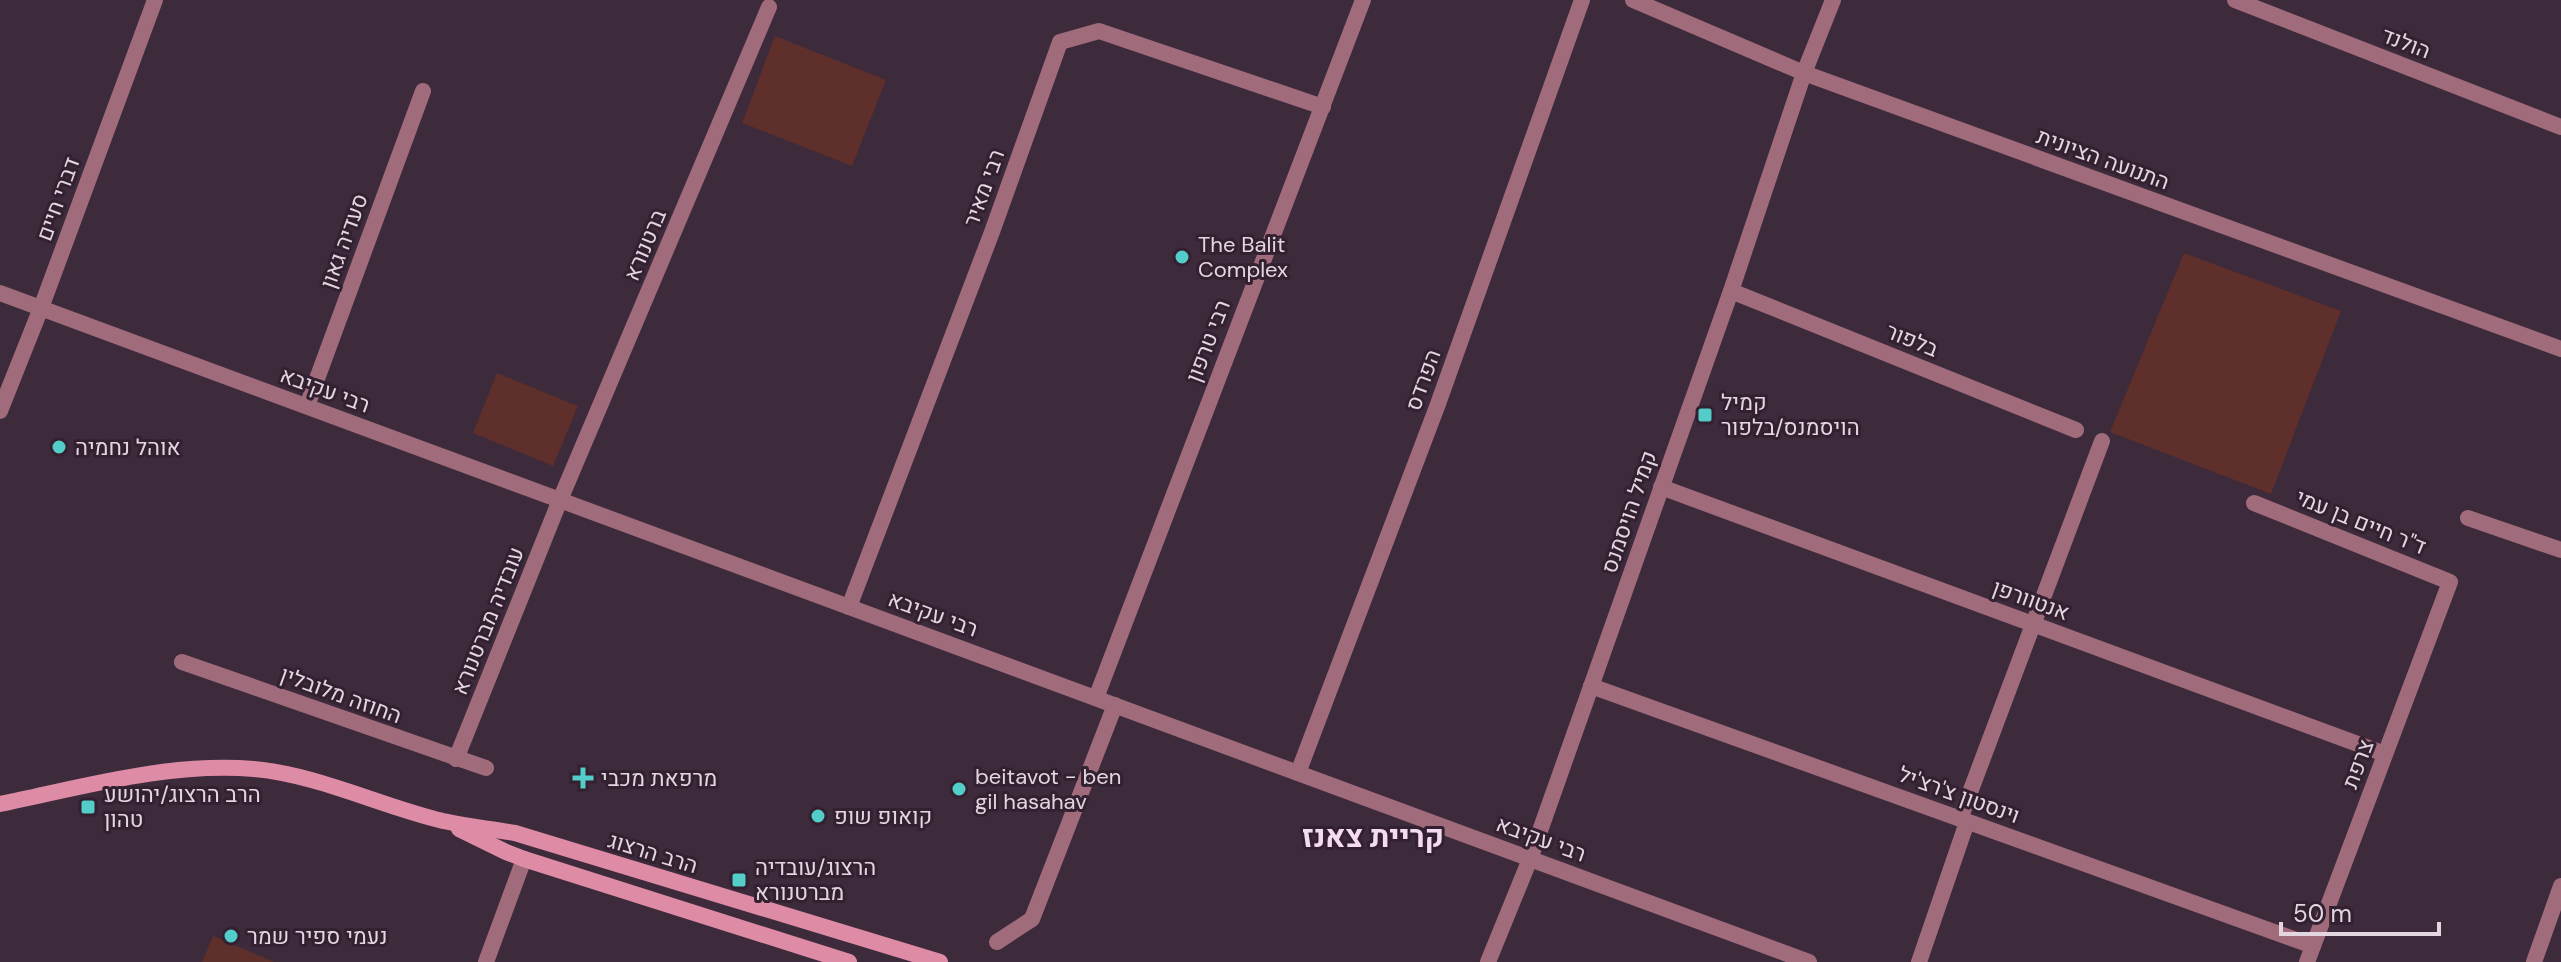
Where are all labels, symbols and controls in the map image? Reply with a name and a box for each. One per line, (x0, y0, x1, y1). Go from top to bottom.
street label: הולנד (2377, 20, 2435, 66)
street label: התנועה הציונית (2033, 122, 2173, 196)
street label: רבי מאיר (957, 145, 1011, 231)
street label: דברי חיים (30, 153, 86, 245)
street label: סעדיה גאון (313, 189, 375, 293)
street label: ברטנורא (617, 204, 673, 285)
place label: The Balit Complex (1198, 230, 1288, 284)
marker: The Balit Complex (1173, 248, 1191, 266)
street label: רבי טרפון (1179, 296, 1237, 386)
street label: בלפור (1882, 316, 1943, 364)
street label: הפרדס (1399, 345, 1447, 415)
street label: רבי עקיבא (276, 360, 374, 420)
place label: קמיל הויסמנס/בלפור (1721, 388, 1860, 442)
marker: קמיל הויסמנס/בלפור (1696, 406, 1714, 424)
place label: אוהל נחמיה (75, 433, 181, 462)
marker: אוהל נחמיה (50, 438, 68, 456)
street label: קמיל הויסמנס (1595, 447, 1663, 577)
street label: ד"ר חיים בן עמי (2292, 483, 2430, 561)
street label: עובדיה מברטנורא (445, 543, 531, 699)
street label: אנטוורפן (1989, 573, 2073, 627)
street label: רבי עקיבא (884, 584, 982, 644)
street label: החוזה מלובלין (276, 660, 406, 730)
street label: צרפת (2335, 735, 2381, 793)
street label: וינסטון צ'רצ'יל (1894, 760, 2024, 830)
place label: beitavot - ben gil hasahav (975, 762, 1122, 816)
place label: מרפאת מכבי (601, 764, 717, 793)
marker: מרפאת מכבי (572, 767, 594, 789)
place label: הרב הרצוג/יהושע טהון (104, 780, 261, 834)
marker: beitavot - ben gil hasahav (950, 780, 968, 798)
marker: הרב הרצוג/יהושע טהון (79, 798, 97, 816)
place label: קואופ שופ (834, 802, 932, 831)
marker: קואופ שופ (809, 807, 827, 825)
street label: רבי עקיבא (1492, 809, 1590, 869)
district label: קריית צאנז (1302, 817, 1444, 856)
street label: הרב הרצוג (605, 826, 701, 880)
place label: הרצוג/עובדיה מברטנורא (755, 853, 876, 907)
marker: הרצוג/עובדיה מברטנורא (730, 871, 748, 889)
scale bar (2281, 886, 2439, 936)
text: 50 m (2293, 898, 2352, 929)
place label: נעמי ספיר שמר (247, 922, 387, 951)
marker: נעמי ספיר שמר (222, 927, 240, 945)

